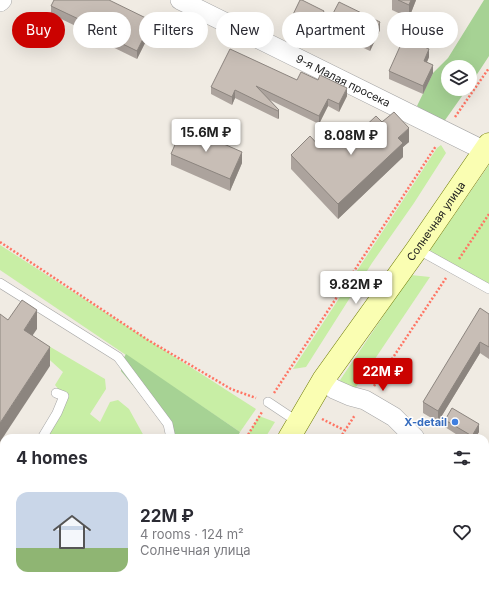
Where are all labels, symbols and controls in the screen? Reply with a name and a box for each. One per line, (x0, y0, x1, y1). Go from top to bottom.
chip: Buy (12, 12, 65, 48)
chip: Rent (73, 12, 131, 48)
chip: Filters (139, 12, 208, 48)
chip: New (216, 12, 274, 48)
chip: Apartment (282, 12, 379, 48)
chip: House (387, 12, 458, 48)
street label: 9-я Малая просека (294, 51, 393, 110)
map controls (441, 60, 477, 96)
button: layers (441, 60, 477, 96)
pin: 15.6M ₽ (169, 119, 243, 153)
pin: 8.08M ₽ (314, 122, 388, 156)
text: 15.6M ₽ (181, 124, 231, 140)
text: 8.08M ₽ (324, 127, 378, 143)
street label: Солнечная улица (404, 179, 468, 264)
pin: 9.82M ₽ (319, 271, 393, 305)
text: 9.82M ₽ (329, 276, 383, 292)
pin: 22M ₽ (355, 358, 411, 392)
text: 22M ₽ (362, 363, 404, 379)
place label: X-detail (404, 415, 447, 429)
marker: X-detail (450, 417, 460, 427)
icon: filters (451, 447, 473, 469)
text: 4 homes (16, 448, 88, 468)
text: 22M ₽ (140, 506, 194, 526)
icon: home (48, 508, 96, 556)
icon: heart (451, 521, 473, 543)
text: 4 rooms · 124 m² (140, 526, 244, 542)
text: Солнечная улица (140, 542, 250, 558)

